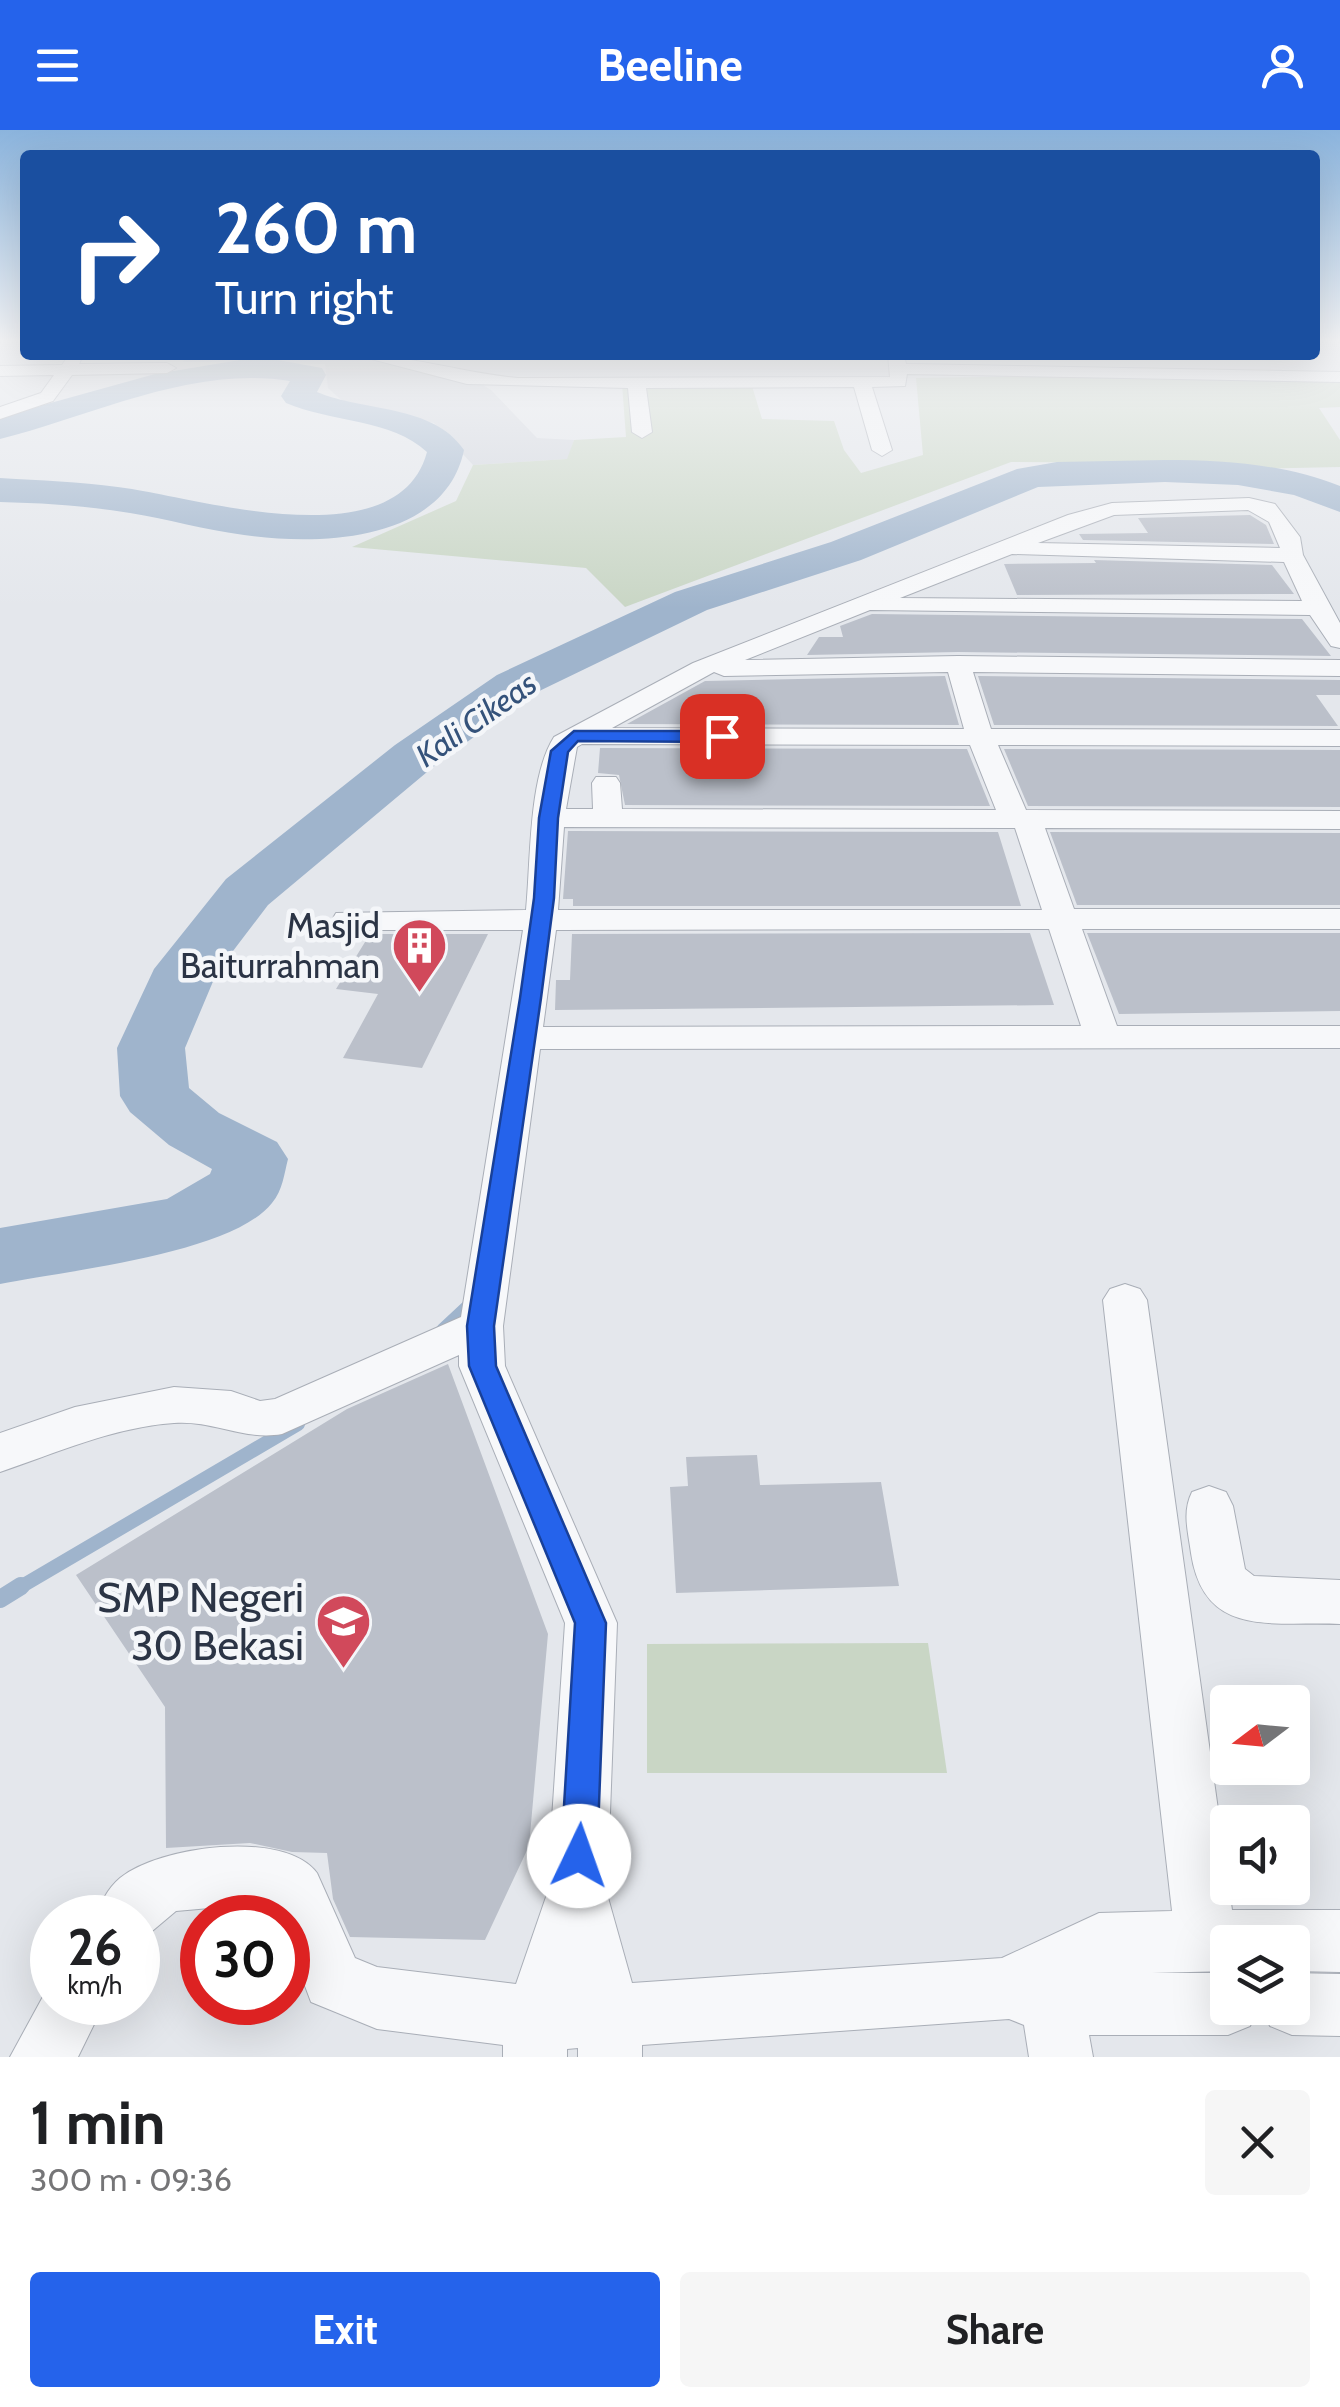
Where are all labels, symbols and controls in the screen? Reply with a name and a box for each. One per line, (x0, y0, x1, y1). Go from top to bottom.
icon: menu (30, 38, 85, 93)
text: Beeline (597, 38, 743, 92)
icon: person (1255, 38, 1310, 93)
text: 260 m (215, 185, 417, 271)
icon: right (50, 190, 180, 320)
text: Turn right (215, 271, 394, 325)
water label: Kali Cikeas (408, 663, 544, 775)
pin (680, 694, 765, 779)
icon: arrive (695, 709, 750, 764)
place label: Masjid Baiturrahman (180, 904, 380, 987)
building icon: Masjid Baiturrahman (389, 915, 449, 994)
place label: SMP Negeri 30 Bekasi (97, 1571, 304, 1671)
school or university icon: SMP Negeri 30 Bekasi (313, 1591, 373, 1670)
north arrow (1210, 1685, 1310, 1785)
map controls (1210, 1685, 1310, 2025)
position arrow (527, 1804, 631, 1908)
button: sound (1210, 1805, 1310, 1905)
speed limit sign: 30 (180, 1895, 310, 2025)
text: 26 (68, 1917, 122, 1978)
button: layers (1210, 1925, 1310, 2025)
text: km/h (68, 1970, 122, 2000)
text: 1 min (30, 2086, 165, 2159)
button: close (1205, 2090, 1310, 2195)
text: 300 m · 09:36 (30, 2160, 232, 2199)
button: Exit (30, 2272, 660, 2387)
button: Share (680, 2272, 1310, 2387)

